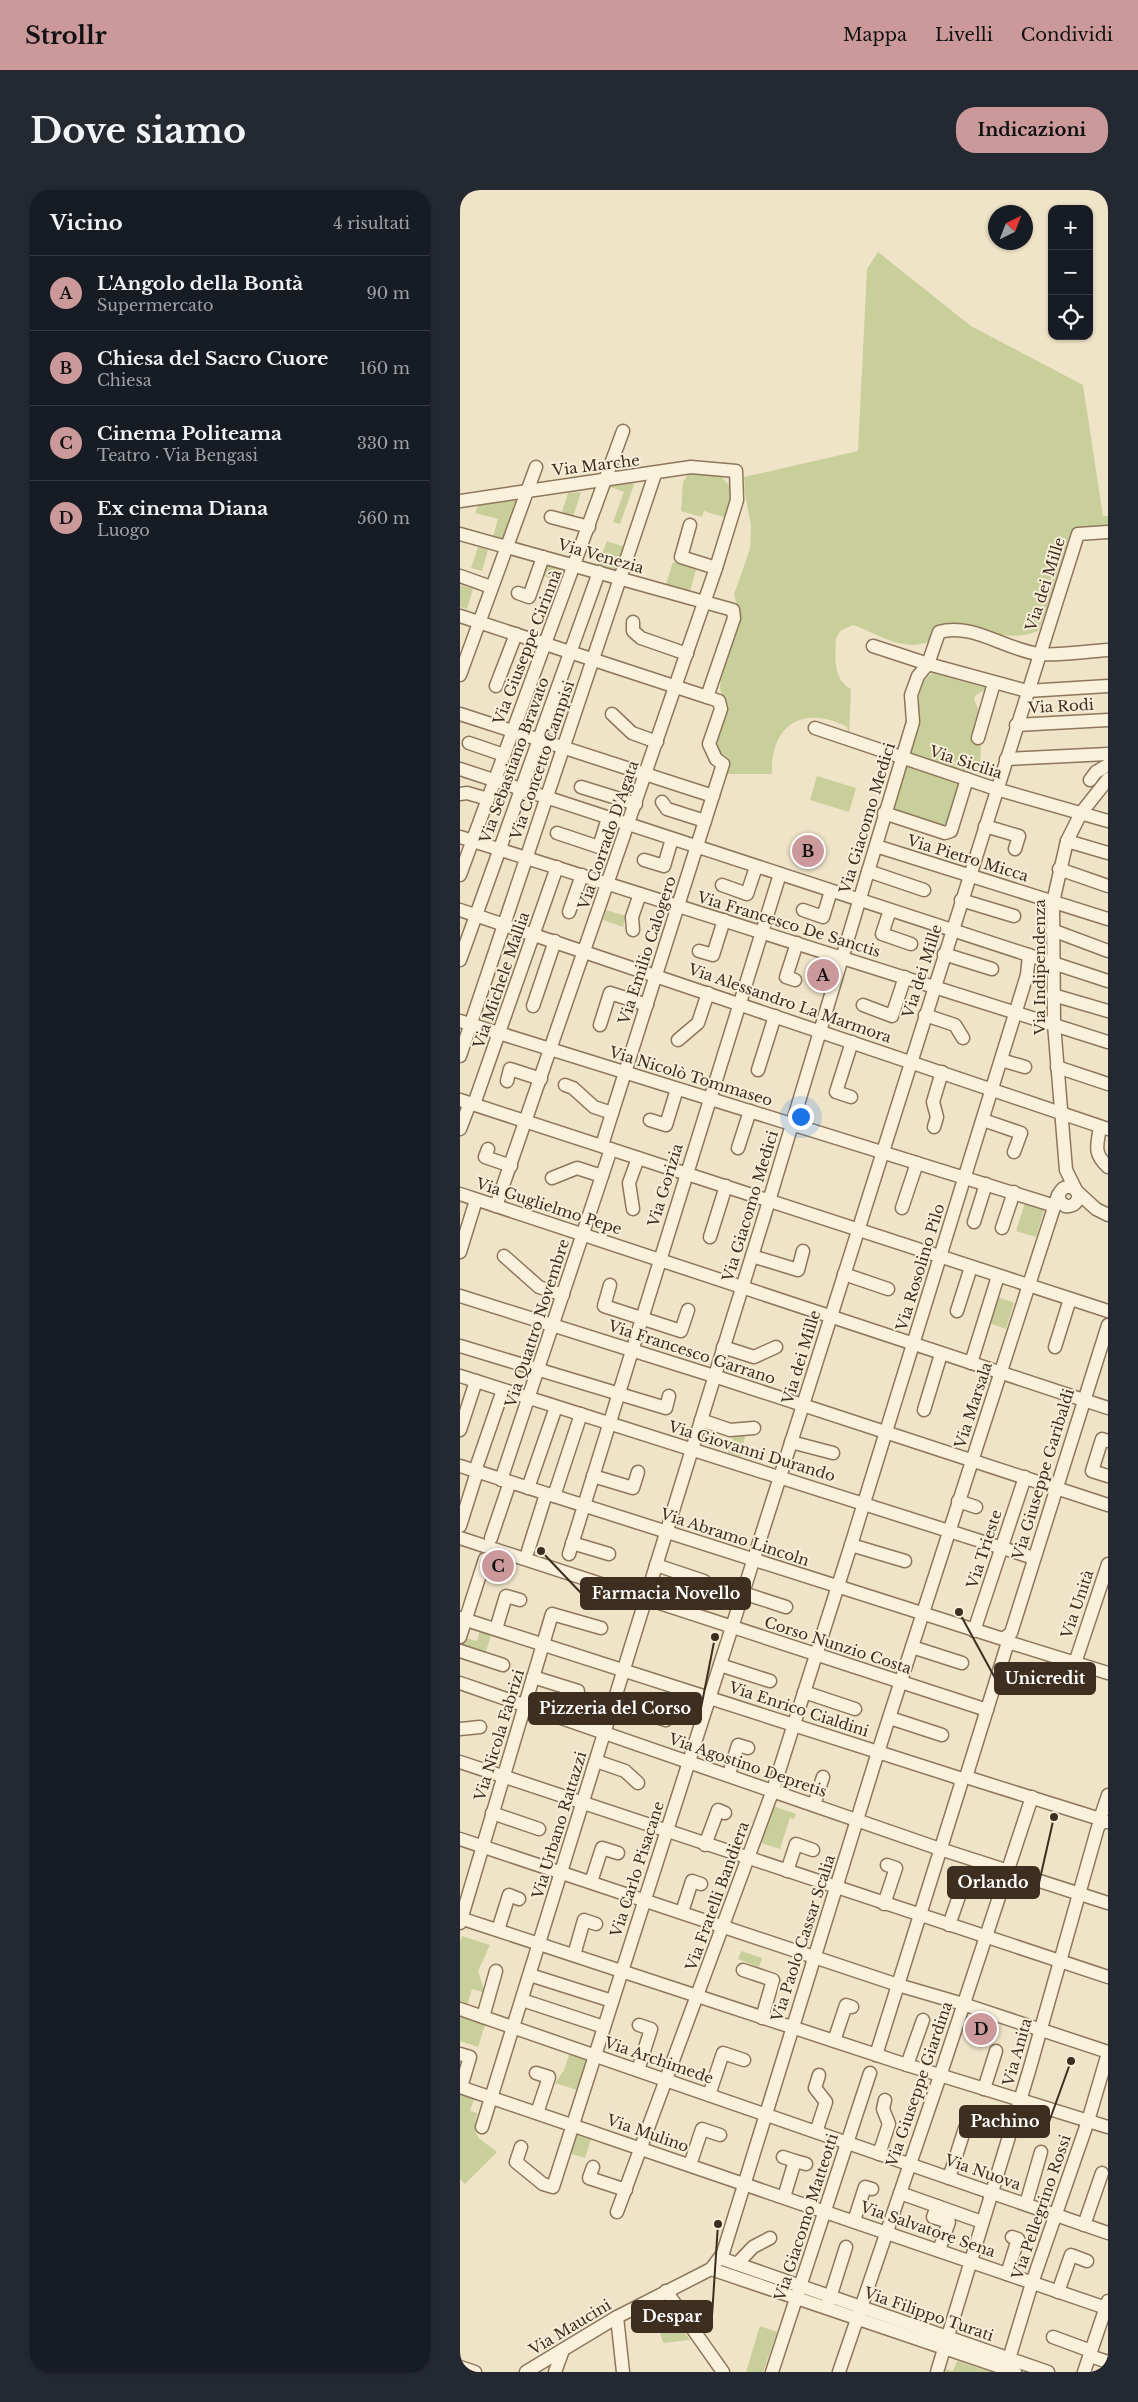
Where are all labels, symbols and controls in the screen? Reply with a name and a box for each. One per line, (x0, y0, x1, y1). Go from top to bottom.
text: Strollr (25, 21, 107, 50)
text: Mappa (843, 24, 907, 46)
text: Livelli (935, 24, 993, 46)
text: Condividi (1021, 24, 1113, 46)
button: Indicazioni (956, 107, 1108, 153)
text: Dove siamo (30, 109, 246, 152)
north arrow (988, 205, 1033, 250)
map controls (1048, 205, 1093, 340)
button: + (1048, 205, 1093, 250)
text: Vicino (50, 210, 123, 236)
text: 4 risultati (333, 213, 410, 233)
button: − (1048, 250, 1093, 295)
text: L'Angolo della Bontà (97, 272, 303, 295)
text: A (60, 283, 72, 303)
text: 90 m (367, 283, 410, 303)
text: Supermercato (97, 295, 213, 315)
button: locate (1048, 295, 1093, 340)
text: Chiesa del Sacro Cuore (97, 347, 328, 370)
text: B (60, 358, 72, 378)
text: 160 m (359, 358, 410, 378)
text: Chiesa (97, 370, 152, 390)
text: Cinema Politeama (97, 422, 282, 445)
text: C (59, 433, 73, 453)
text: 330 m (357, 433, 410, 453)
text: Teatro · Via Bengasi (97, 445, 258, 465)
street label: Via Marche (550, 450, 641, 480)
text: Ex cinema Diana (97, 497, 268, 520)
text: D (59, 508, 73, 528)
text: 560 m (357, 508, 410, 528)
text: Luogo (97, 520, 150, 540)
street label: Via Venezia (555, 534, 647, 578)
street label: Via dei Mille (1021, 535, 1069, 634)
street label: Via Giuseppe Cirinnà (488, 566, 566, 728)
street label: Via Sebastiano Bravato (475, 674, 553, 847)
street label: Via Concetto Campisi (505, 678, 578, 843)
street label: Via Rodi (1027, 695, 1094, 717)
street label: Via Giacomo Medici (835, 740, 899, 897)
street label: Via Sicilia (926, 741, 1005, 783)
street label: Via Corrado D'Agata (573, 757, 643, 913)
street label: Via Pietro Micca (904, 830, 1032, 886)
pin: B (792, 832, 824, 870)
street label: Via Emilio Calogero (614, 873, 680, 1027)
street label: Via Francesco De Sanctis (694, 887, 883, 961)
street label: Via Indipendenza (1030, 898, 1049, 1036)
street label: Via Michele Mallia (468, 909, 534, 1052)
street label: Via dei Mille (898, 922, 946, 1021)
pin: A (807, 956, 839, 994)
street label: Via Alessandro La Marmora (686, 960, 894, 1046)
street label: Via Nicolò Tommaseo (606, 1042, 775, 1110)
your location (788, 1104, 814, 1130)
street label: Via Giacomo Medici (718, 1128, 782, 1285)
street label: Via Gorizia (643, 1140, 687, 1230)
street label: Via Guglielmo Pepe (473, 1173, 624, 1239)
street label: Via Rosolino Pilo (891, 1201, 948, 1334)
street label: Via Quattro Novembre (501, 1237, 573, 1410)
street label: Via dei Mille (777, 1308, 824, 1407)
street label: Via Francesco Garrano (605, 1316, 778, 1388)
street label: Via Marsala (950, 1359, 996, 1451)
street label: Via Giuseppe Garibaldi (1008, 1386, 1078, 1563)
street label: Via Giovanni Durando (665, 1416, 838, 1485)
street label: Via Abramo Lincoln (657, 1504, 812, 1570)
street label: Via Trieste (962, 1507, 1006, 1592)
pin: C (482, 1547, 514, 1585)
street label: Via Unità (1056, 1567, 1098, 1642)
callout: Farmacia Novello (581, 1578, 750, 1609)
text: Farmacia Novello (592, 1583, 740, 1603)
street label: Corso Nunzio Costa (762, 1612, 915, 1678)
callout: Unicredit (995, 1663, 1095, 1694)
street label: Via Nicola Fabrizi (470, 1667, 528, 1804)
text: Unicredit (1005, 1668, 1086, 1688)
street label: Via Enrico Cialdini (726, 1677, 871, 1741)
callout: Pizzeria del Corso (529, 1693, 701, 1724)
text: Pizzeria del Corso (539, 1698, 691, 1718)
street label: Via Agostino Depretis (665, 1729, 830, 1801)
street label: Via Urbano Rattazzi (527, 1749, 590, 1902)
street label: Via Carlo Pisacane (606, 1799, 668, 1940)
street label: Via Fratelli Bandiera (681, 1818, 753, 1974)
street label: Via Paolo Cassar Scalia (767, 1852, 839, 2025)
callout: Orlando (948, 1867, 1039, 1898)
text: Orlando (957, 1872, 1029, 1892)
street label: Via Giuseppe Giardina (881, 1998, 956, 2170)
pin: D (965, 2010, 997, 2048)
street label: Via Anita (998, 2015, 1036, 2089)
street label: Via Archimede (601, 2032, 716, 2088)
callout: Pachino (960, 2106, 1049, 2137)
street label: Via Mulino (604, 2110, 692, 2156)
text: Pachino (971, 2111, 1039, 2131)
street label: Via Giacomo Matteotti (770, 2131, 842, 2304)
street label: Via Pellegrino Rossi (1007, 2132, 1075, 2283)
street label: Via Nuova (942, 2150, 1024, 2194)
street label: Via Salvatore Sena (857, 2197, 999, 2261)
street label: Via Filippo Turati (861, 2283, 996, 2345)
street label: Via Maucini (525, 2295, 615, 2359)
callout: Despar (632, 2301, 712, 2332)
text: Despar (642, 2306, 702, 2326)

